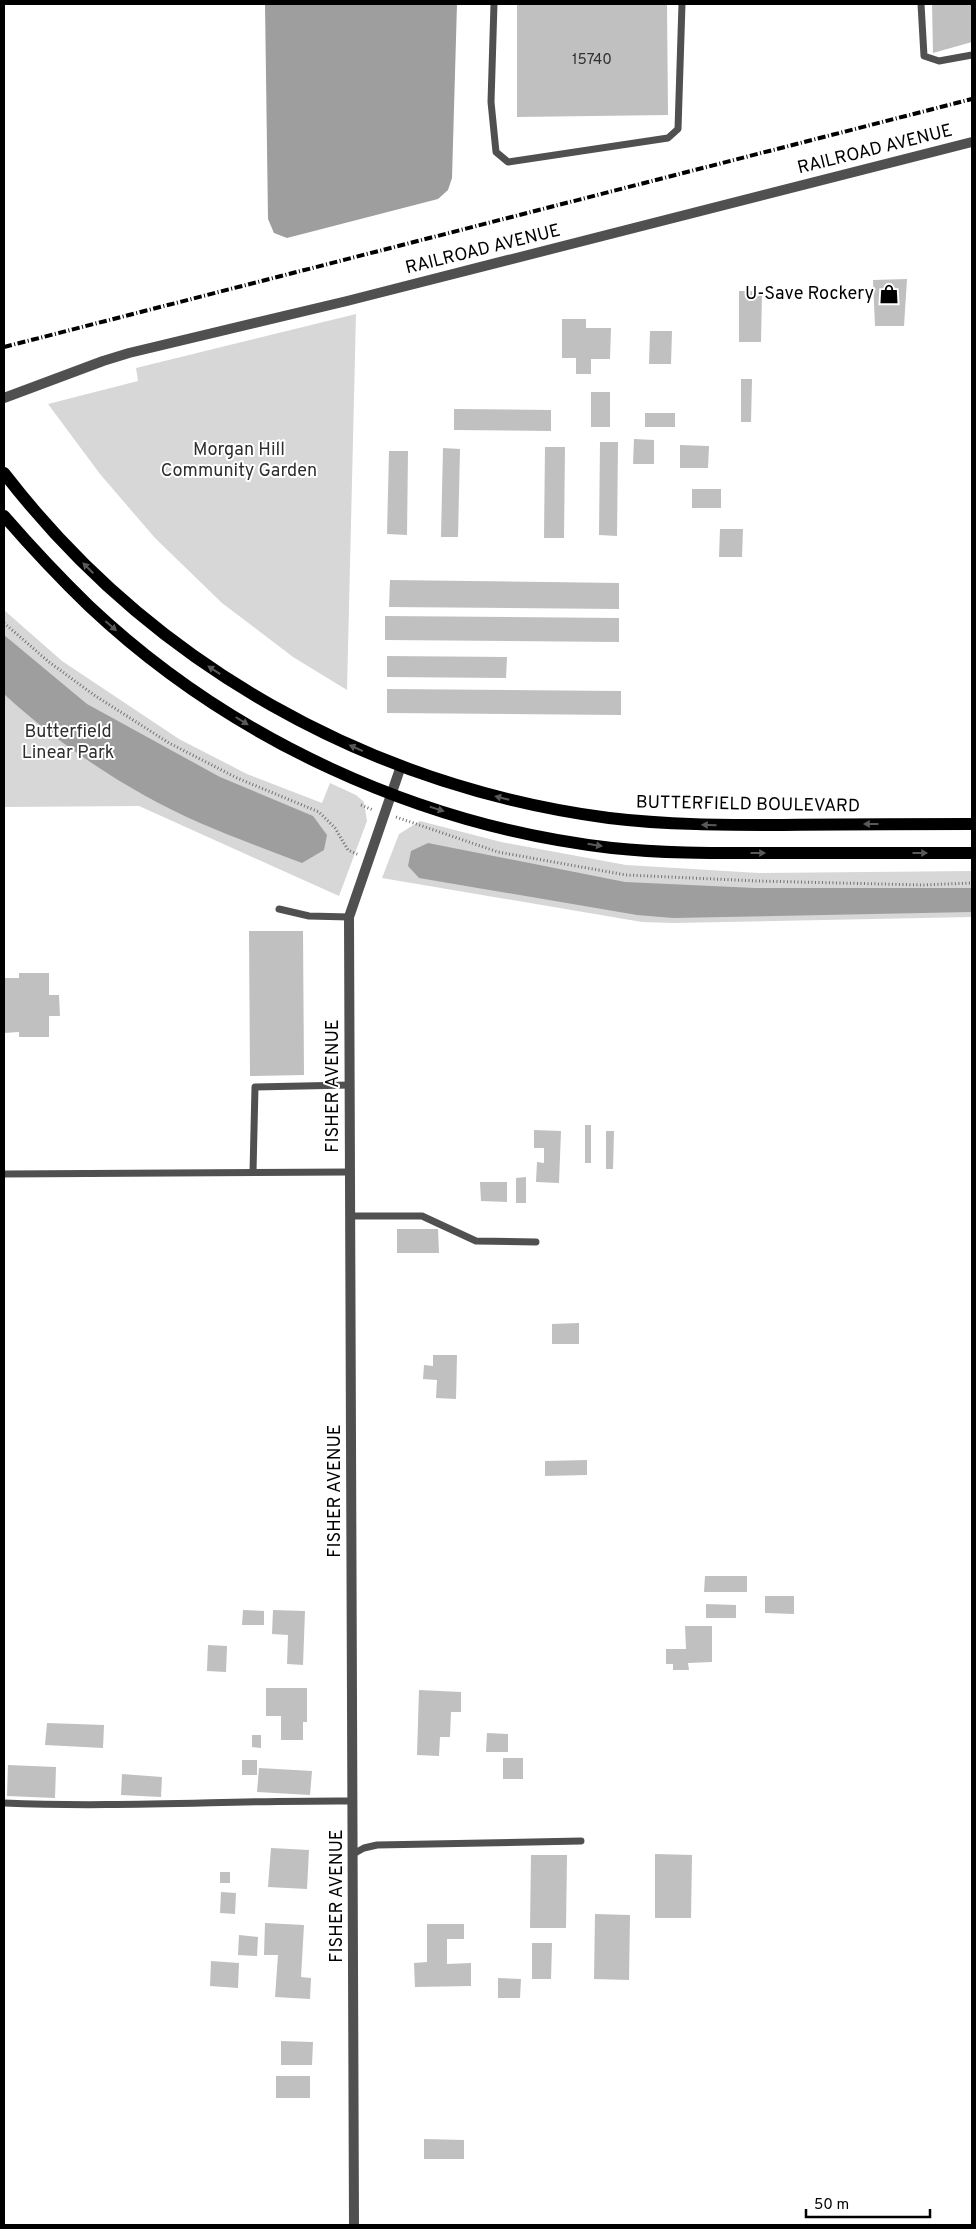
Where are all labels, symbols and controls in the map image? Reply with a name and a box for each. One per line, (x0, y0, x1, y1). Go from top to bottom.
house number: 15740 (572, 51, 612, 70)
street label: RAILROAD AVENUE (795, 120, 955, 180)
street label: RAILROAD AVENUE (403, 220, 563, 280)
place label: U-Save Rockery (745, 283, 874, 306)
shop icon: U-Save Rockery (878, 283, 900, 305)
park label: Morgan Hill Community Garden (161, 439, 317, 483)
one-way arrow (82, 562, 94, 574)
one-way arrow (105, 620, 118, 631)
one-way arrow (207, 665, 220, 675)
one-way arrow (236, 717, 249, 726)
park label: Butterfield Linear Park (22, 721, 114, 765)
one-way arrow (349, 744, 363, 752)
street label: BUTTERFIELD BOULEVARD (636, 792, 860, 818)
one-way arrow (495, 794, 510, 802)
one-way arrow (430, 806, 445, 813)
one-way arrow (700, 820, 716, 828)
one-way arrow (863, 820, 879, 828)
one-way arrow (588, 841, 604, 849)
one-way arrow (750, 849, 766, 857)
one-way arrow (912, 849, 928, 857)
street label: FISHER AVENUE (322, 1019, 345, 1153)
street label: FISHER AVENUE (324, 1424, 347, 1558)
street label: FISHER AVENUE (326, 1829, 349, 1963)
scale bar (806, 2186, 930, 2218)
text: 50 m (814, 2196, 849, 2215)

